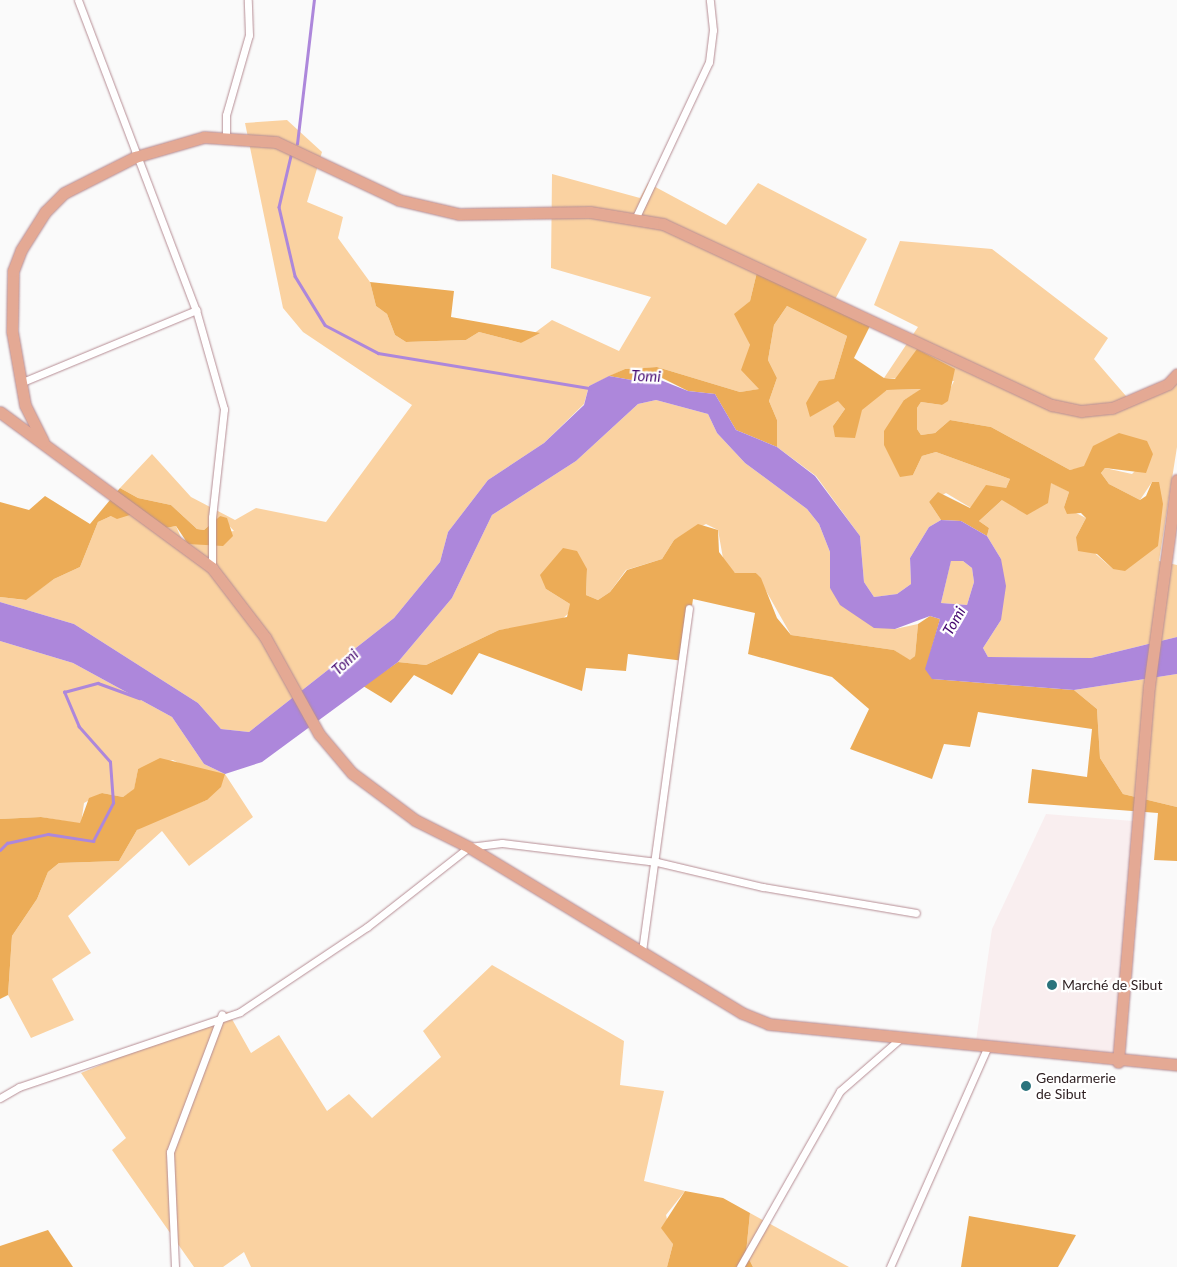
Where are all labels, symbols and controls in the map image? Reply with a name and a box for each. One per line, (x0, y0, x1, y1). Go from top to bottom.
water label: Tomi (631, 366, 661, 386)
water label: Tomi (939, 604, 969, 638)
water label: Tomi (328, 645, 362, 679)
place label: Marché de Sibut (1062, 977, 1162, 993)
marker: Marché de Sibut (1046, 979, 1058, 991)
place label: Gendarmerie de Sibut (1036, 1070, 1116, 1102)
marker: Gendarmerie de Sibut (1020, 1080, 1032, 1092)

